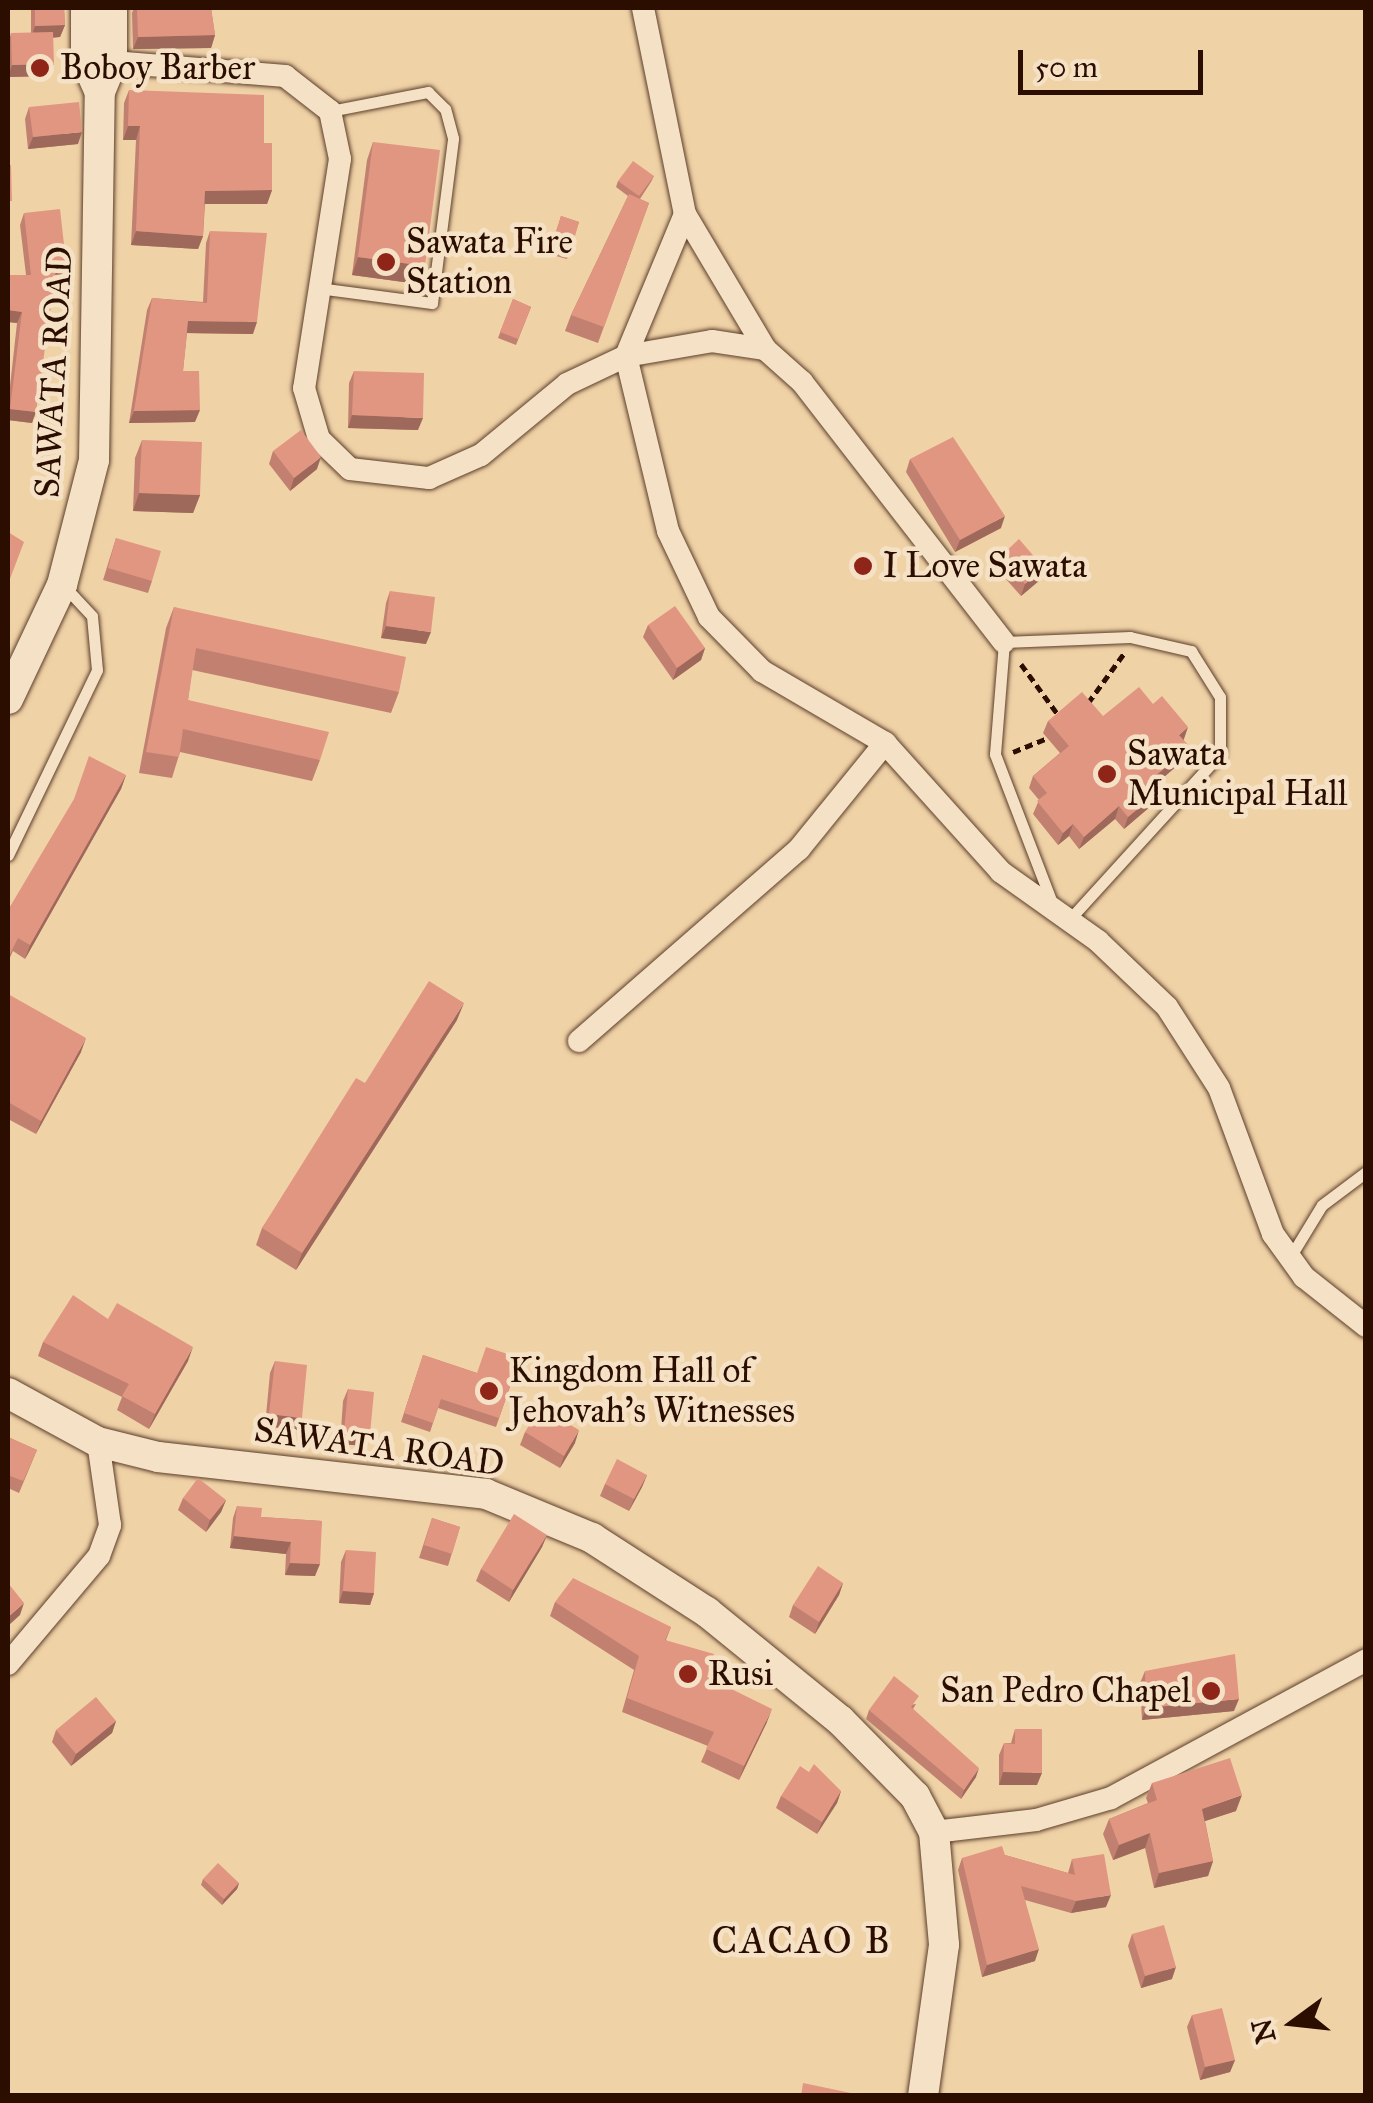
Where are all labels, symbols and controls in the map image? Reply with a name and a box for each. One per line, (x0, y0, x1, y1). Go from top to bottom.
scale bar (1023, 30, 1208, 92)
place label: Boboy Barber (60, 47, 255, 89)
text: 50 m (1035, 49, 1098, 85)
marker: Boboy Barber (29, 57, 51, 79)
place label: Sawata Fire Station (406, 221, 573, 303)
street label: SAWATA ROAD (26, 245, 82, 499)
marker: Sawata Fire Station (375, 251, 397, 273)
place label: I Love Sawata (883, 545, 1087, 587)
marker: I Love Sawata (852, 555, 874, 577)
place label: Sawata Municipal Hall (1127, 733, 1347, 815)
marker: Sawata Municipal Hall (1096, 763, 1118, 785)
place label: Kingdom Hall of Jehovah's Witnesses (509, 1350, 795, 1432)
marker: Kingdom Hall of Jehovah's Witnesses (478, 1380, 500, 1402)
street label: SAWATA ROAD (251, 1409, 507, 1485)
place label: Rusi (708, 1653, 773, 1695)
marker: Rusi (677, 1663, 699, 1685)
place label: San Pedro Chapel (940, 1670, 1191, 1712)
marker: San Pedro Chapel (1200, 1680, 1222, 1702)
district label: CACAO B (712, 1918, 892, 1964)
north arrow (1243, 1973, 1343, 2073)
text: N (1244, 2015, 1284, 2047)

